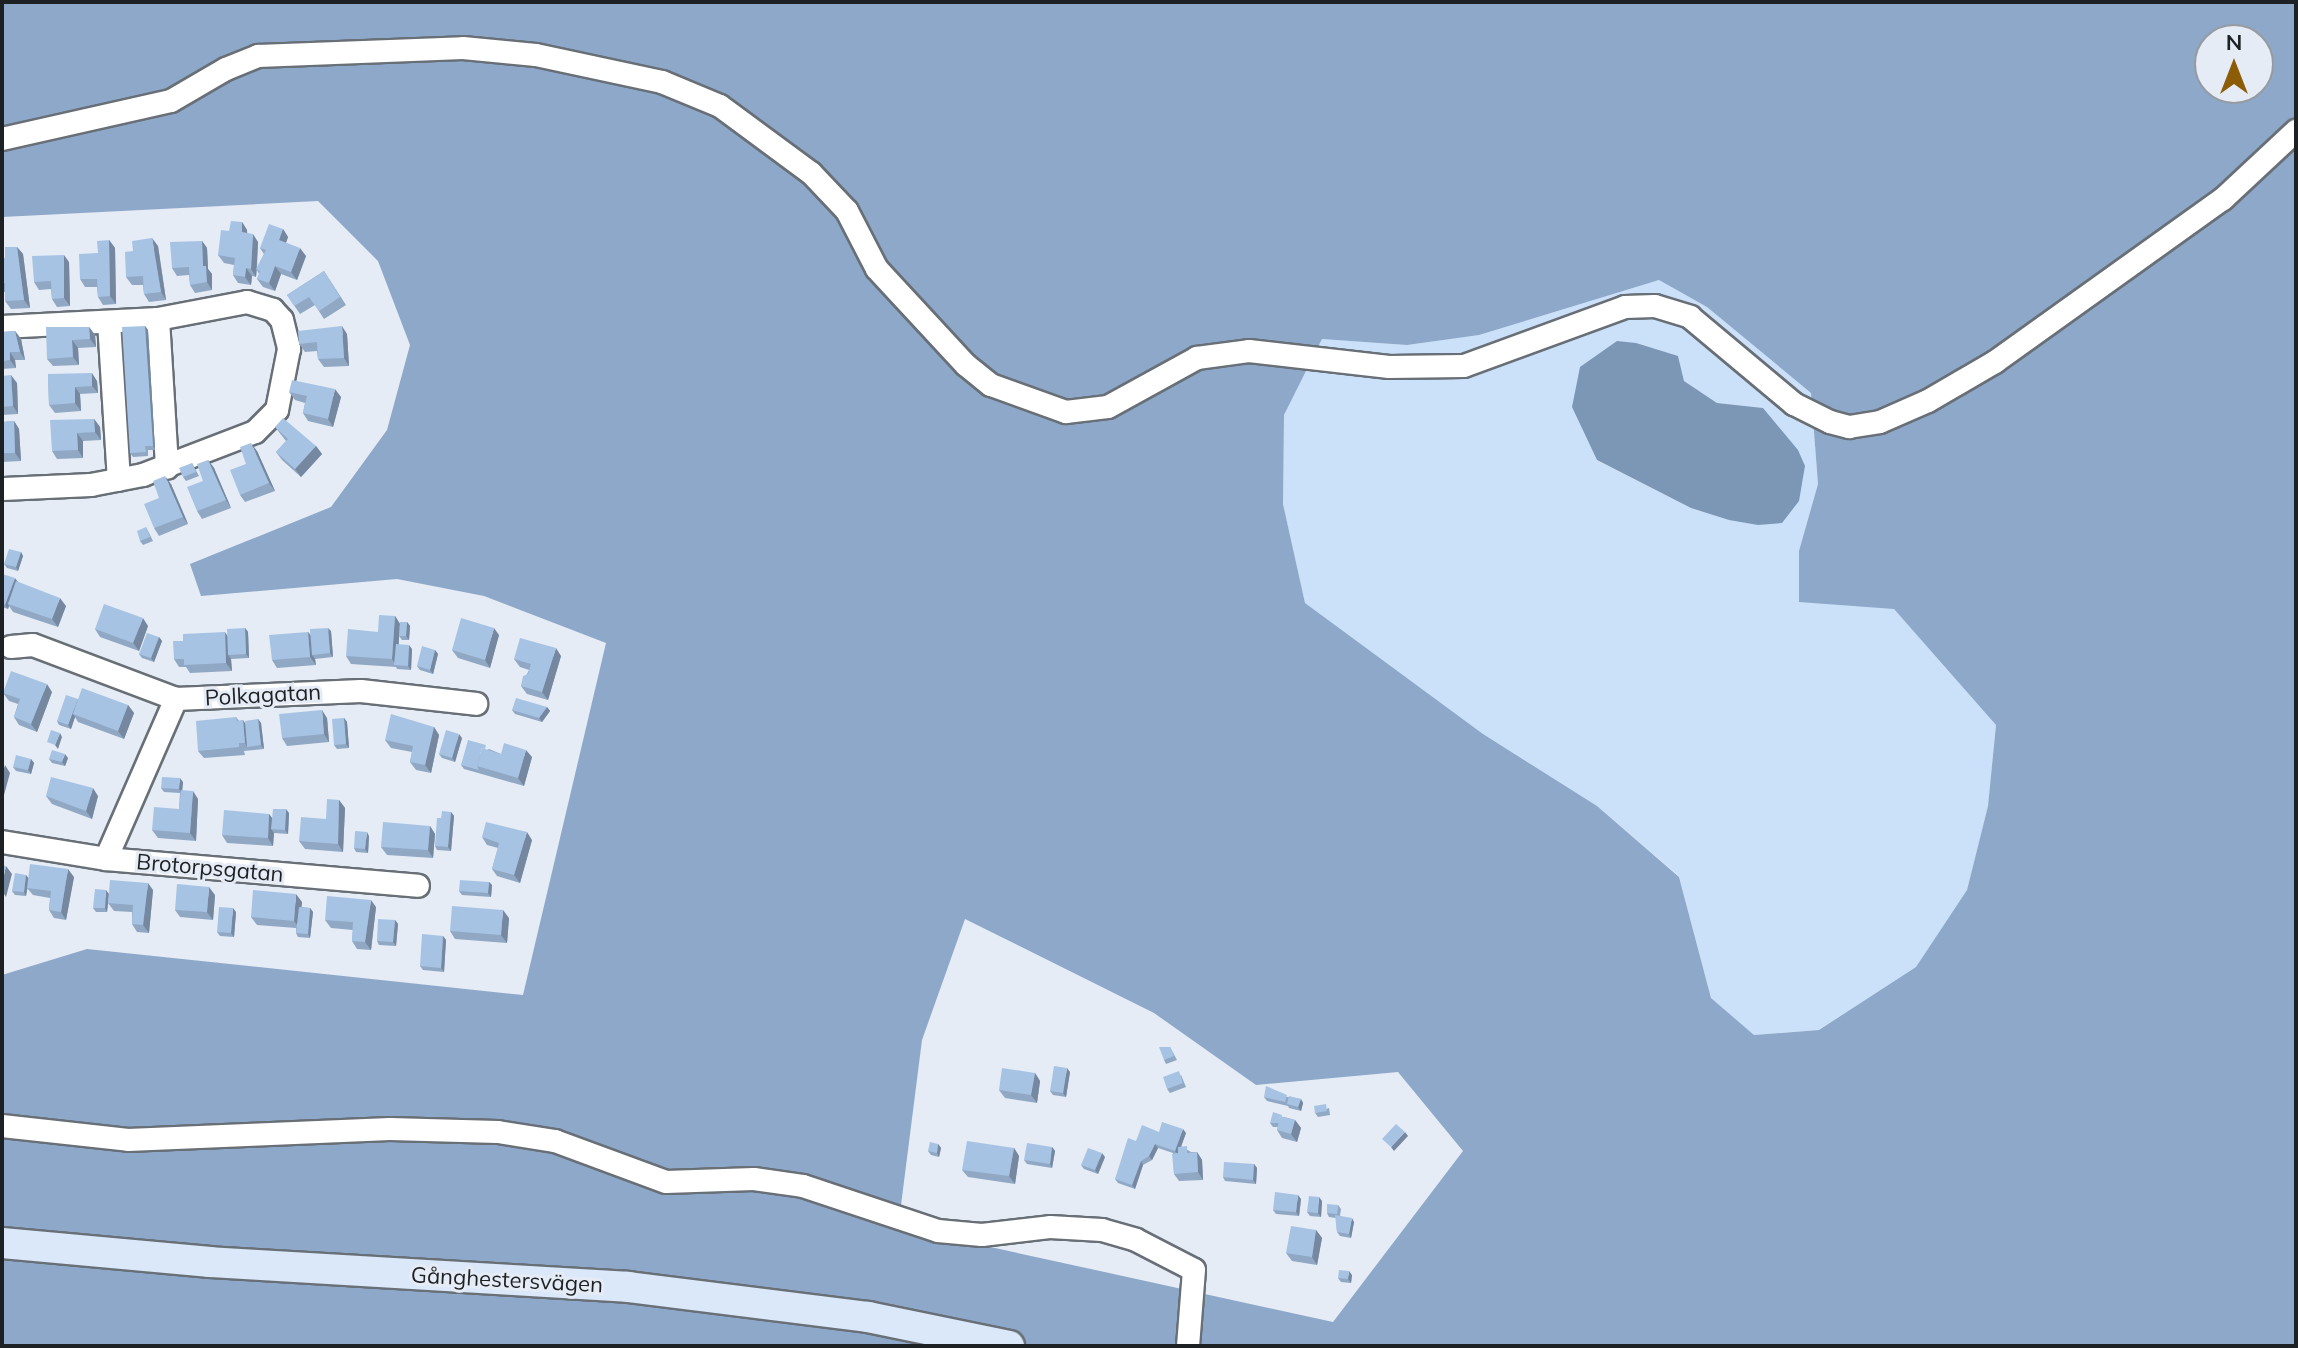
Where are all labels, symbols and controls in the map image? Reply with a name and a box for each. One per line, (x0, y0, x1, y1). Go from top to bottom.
north arrow (2194, 24, 2274, 104)
text: N (2226, 28, 2242, 56)
street label: Polkagatan (204, 679, 322, 711)
street label: Brotorpsgatan (135, 848, 285, 888)
street label: Gånghestersvägen (410, 1262, 604, 1298)

